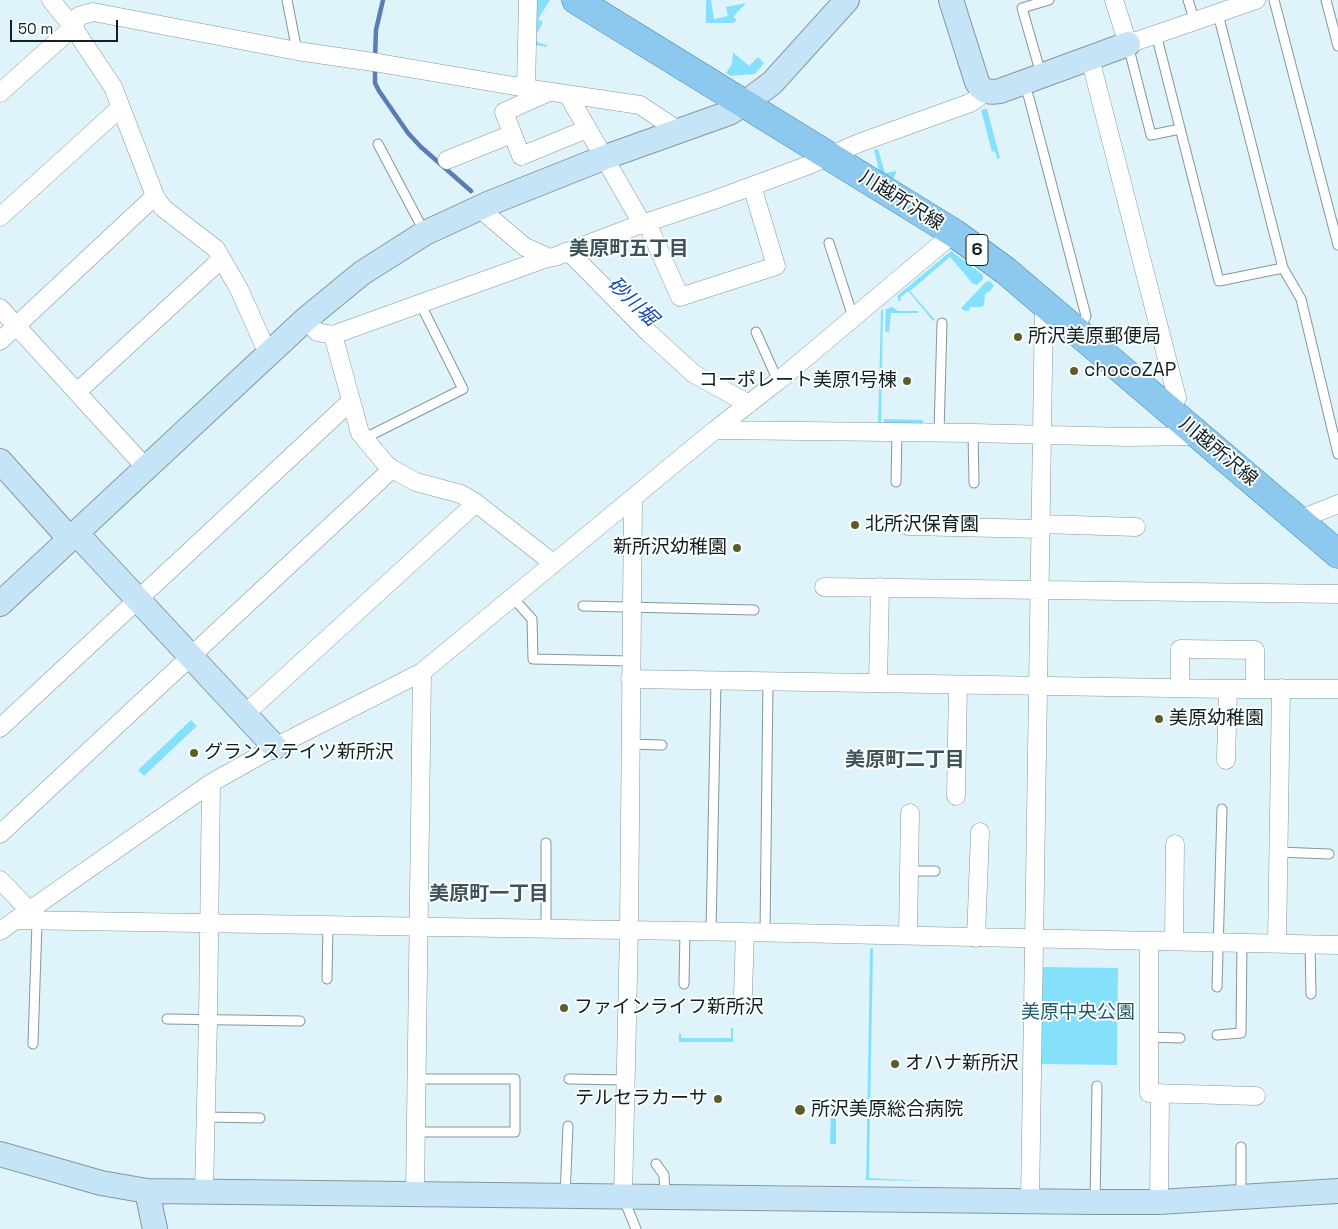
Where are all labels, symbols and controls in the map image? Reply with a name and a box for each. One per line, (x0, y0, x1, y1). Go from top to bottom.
scale bar (12, 10, 120, 42)
text: 50 m (18, 19, 53, 38)
street label: 川越所沢線 (855, 166, 947, 236)
road number: 6 (966, 234, 988, 266)
district label: 美原町五丁目 (569, 238, 689, 262)
water label: 砂川堀 (602, 273, 662, 331)
place label: 所沢美原郵便局 (1028, 326, 1161, 348)
marker: 所沢美原郵便局 (1012, 331, 1024, 343)
place label: chocoZAP (1084, 360, 1176, 382)
marker: chocoZAP (1068, 365, 1080, 377)
place label: コーポレート美原1号棟 (699, 370, 897, 392)
marker: コーポレート美原1号棟 (901, 375, 913, 387)
street label: 川越所沢線 (1174, 413, 1262, 491)
place label: 北所沢保育園 (865, 514, 979, 536)
marker: 北所沢保育園 (849, 519, 861, 531)
place label: 新所沢幼稚園 (613, 537, 727, 559)
marker: 新所沢幼稚園 (731, 542, 743, 554)
place label: 美原幼稚園 (1169, 708, 1264, 730)
marker: 美原幼稚園 (1153, 713, 1165, 725)
place label: グランステイツ新所沢 (204, 742, 394, 764)
marker: グランステイツ新所沢 (188, 747, 200, 759)
district label: 美原町二丁目 (845, 749, 965, 773)
district label: 美原町一丁目 (429, 883, 549, 907)
place label: ファインライフ新所沢 (574, 997, 764, 1019)
marker: ファインライフ新所沢 (558, 1002, 570, 1014)
park label: 美原中央公園 (1021, 1002, 1135, 1024)
place label: オハナ新所沢 (905, 1053, 1019, 1075)
marker: オハナ新所沢 (889, 1058, 901, 1070)
place label: テルセラカーサ (575, 1088, 708, 1110)
marker: テルセラカーサ (712, 1093, 724, 1105)
place label: 所沢美原総合病院 (811, 1099, 963, 1121)
marker: 所沢美原総合病院 (793, 1103, 807, 1117)

